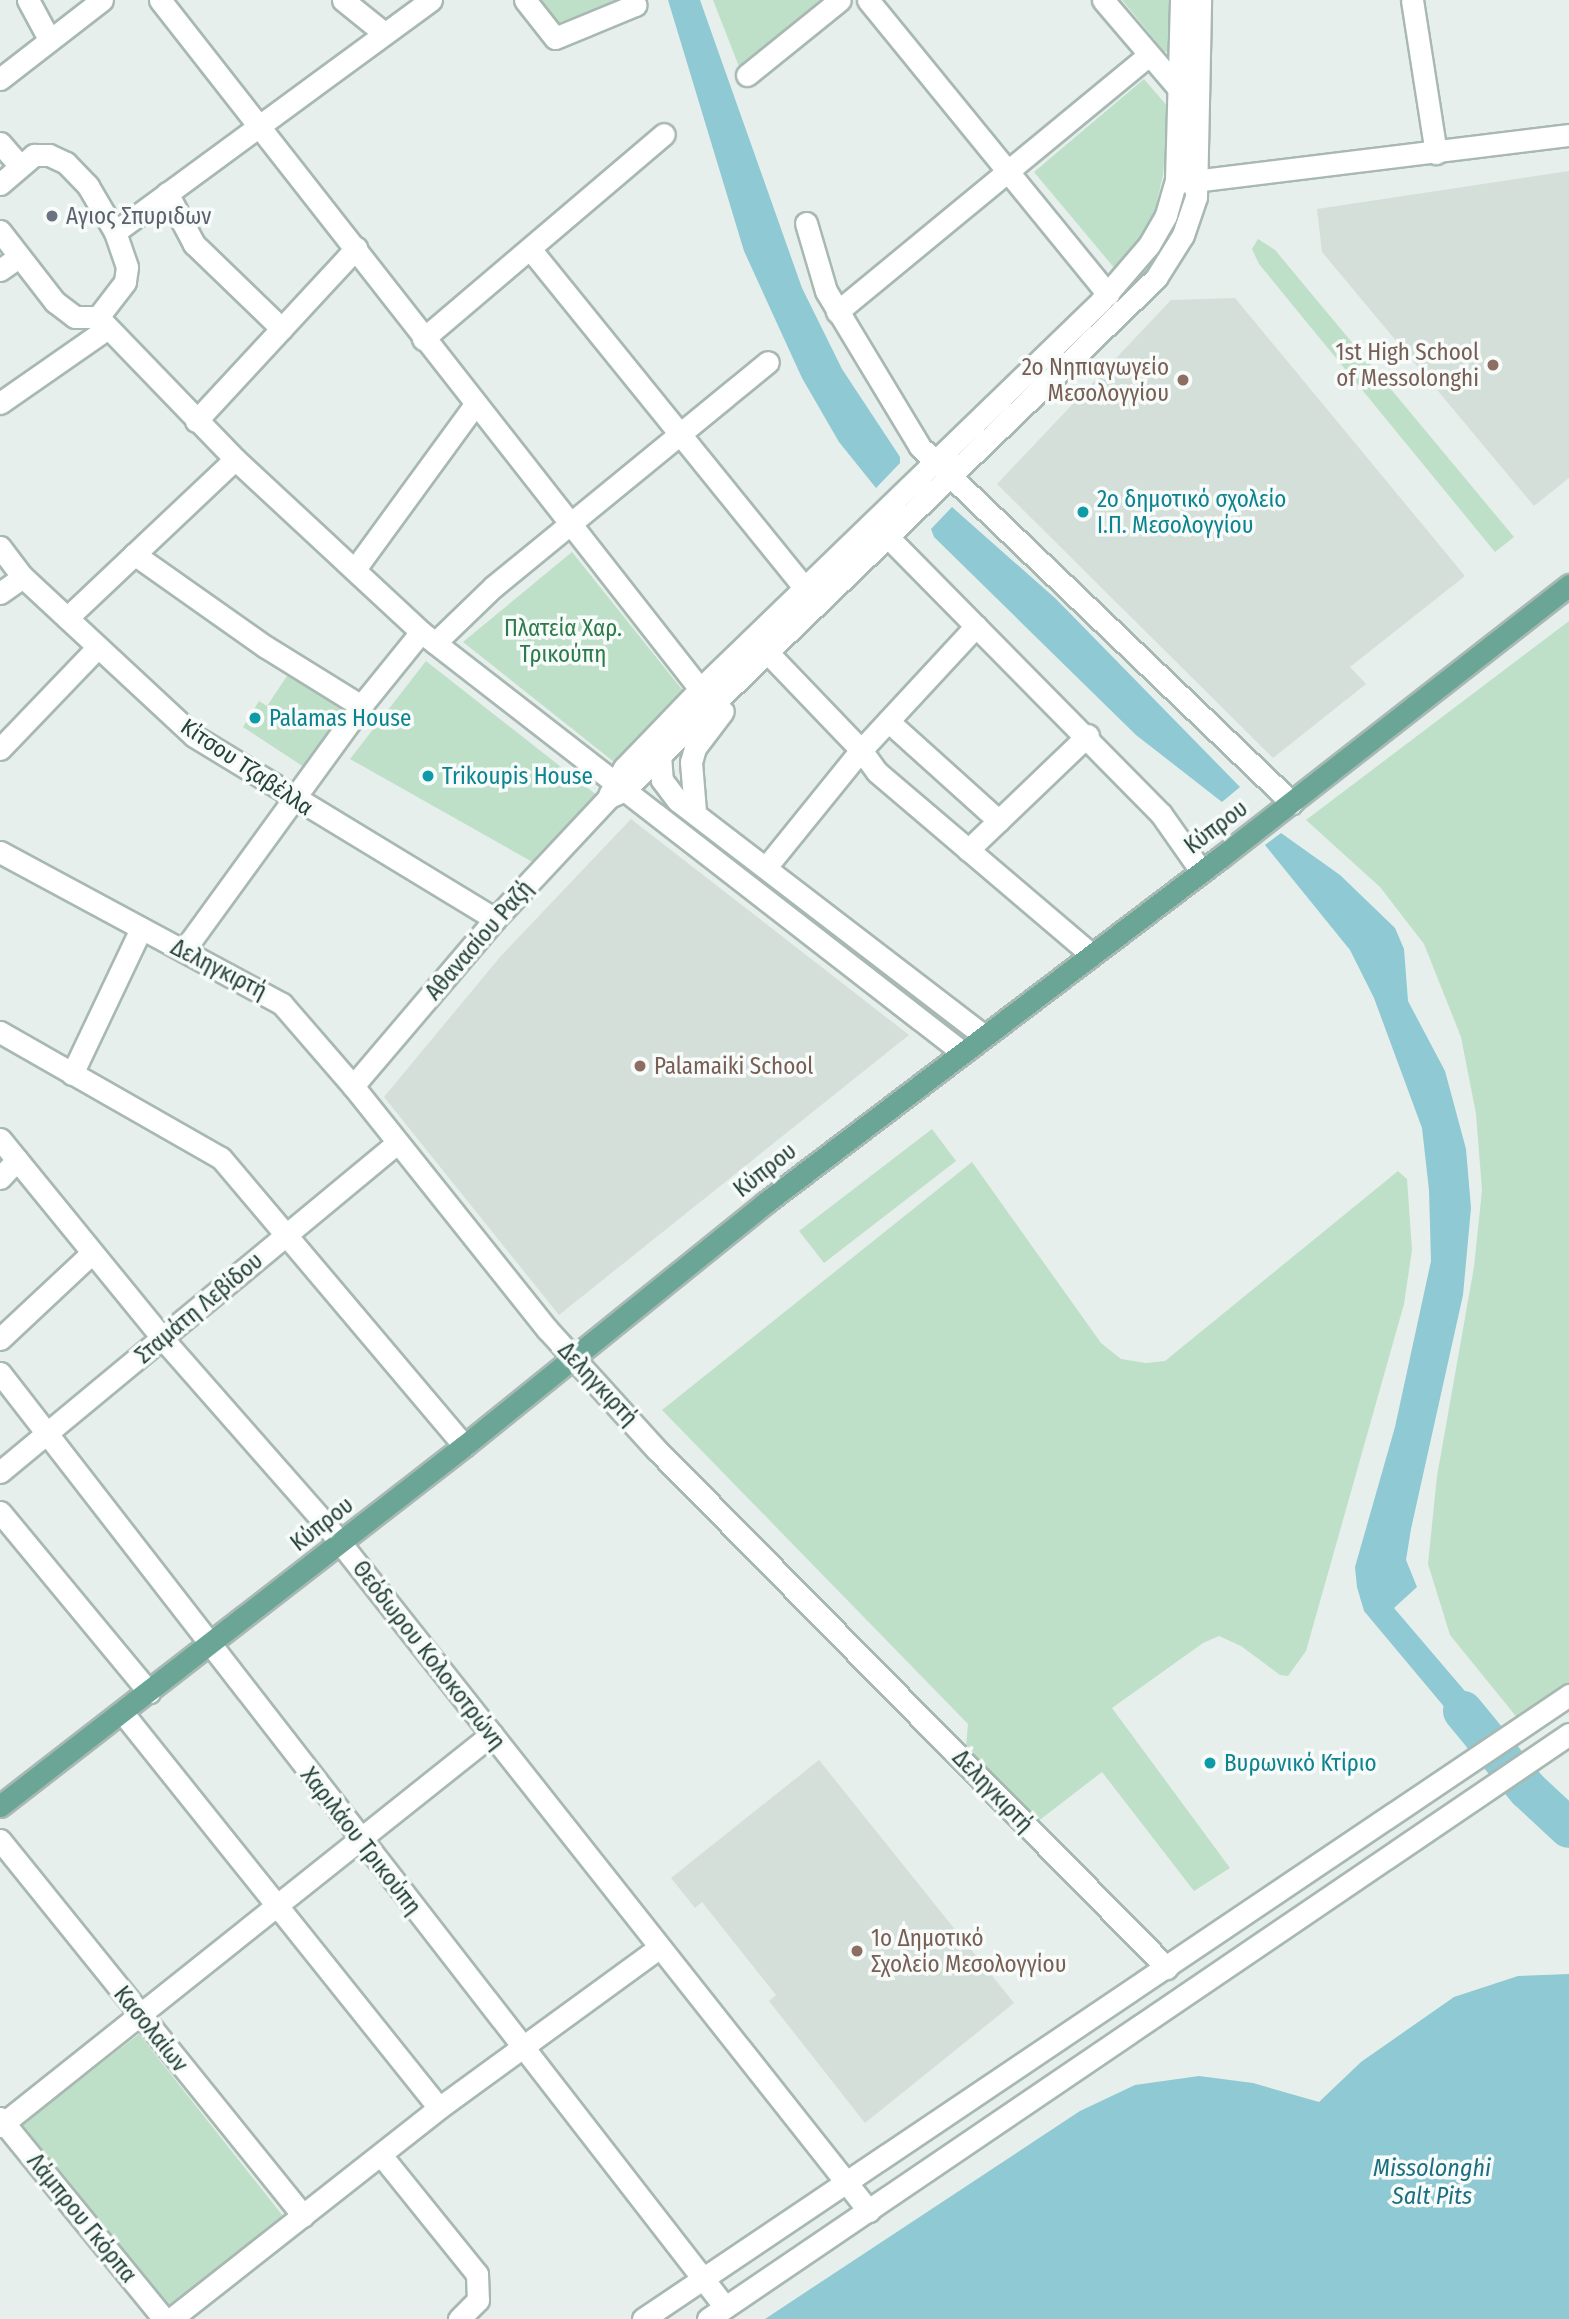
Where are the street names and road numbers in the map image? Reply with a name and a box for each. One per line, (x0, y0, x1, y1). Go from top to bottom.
street label: Κίτσου Τζαβέλλα (176, 713, 318, 821)
street label: Κύπρου (1179, 794, 1253, 860)
street label: Αθανασίου Ραζή (420, 875, 538, 1005)
street label: Δεληγκιρτή (166, 933, 272, 1005)
street label: Κύπρου (728, 1137, 802, 1203)
street label: Σταμάτη Λεβίδου (130, 1247, 268, 1369)
street label: Δεληγκιρτή (552, 1337, 644, 1431)
street label: Κύπρου (285, 1491, 359, 1557)
street label: Θεόδωρου Κολοκοτρώνη (347, 1555, 511, 1755)
street label: Δεληγκιρτή (947, 1744, 1039, 1838)
street label: Χαριλάου Τρικούπη (295, 1762, 427, 1920)
street label: Κασολαίων (108, 1981, 194, 2077)
street label: Λάμπρου Γκόρπα (22, 2148, 142, 2288)

